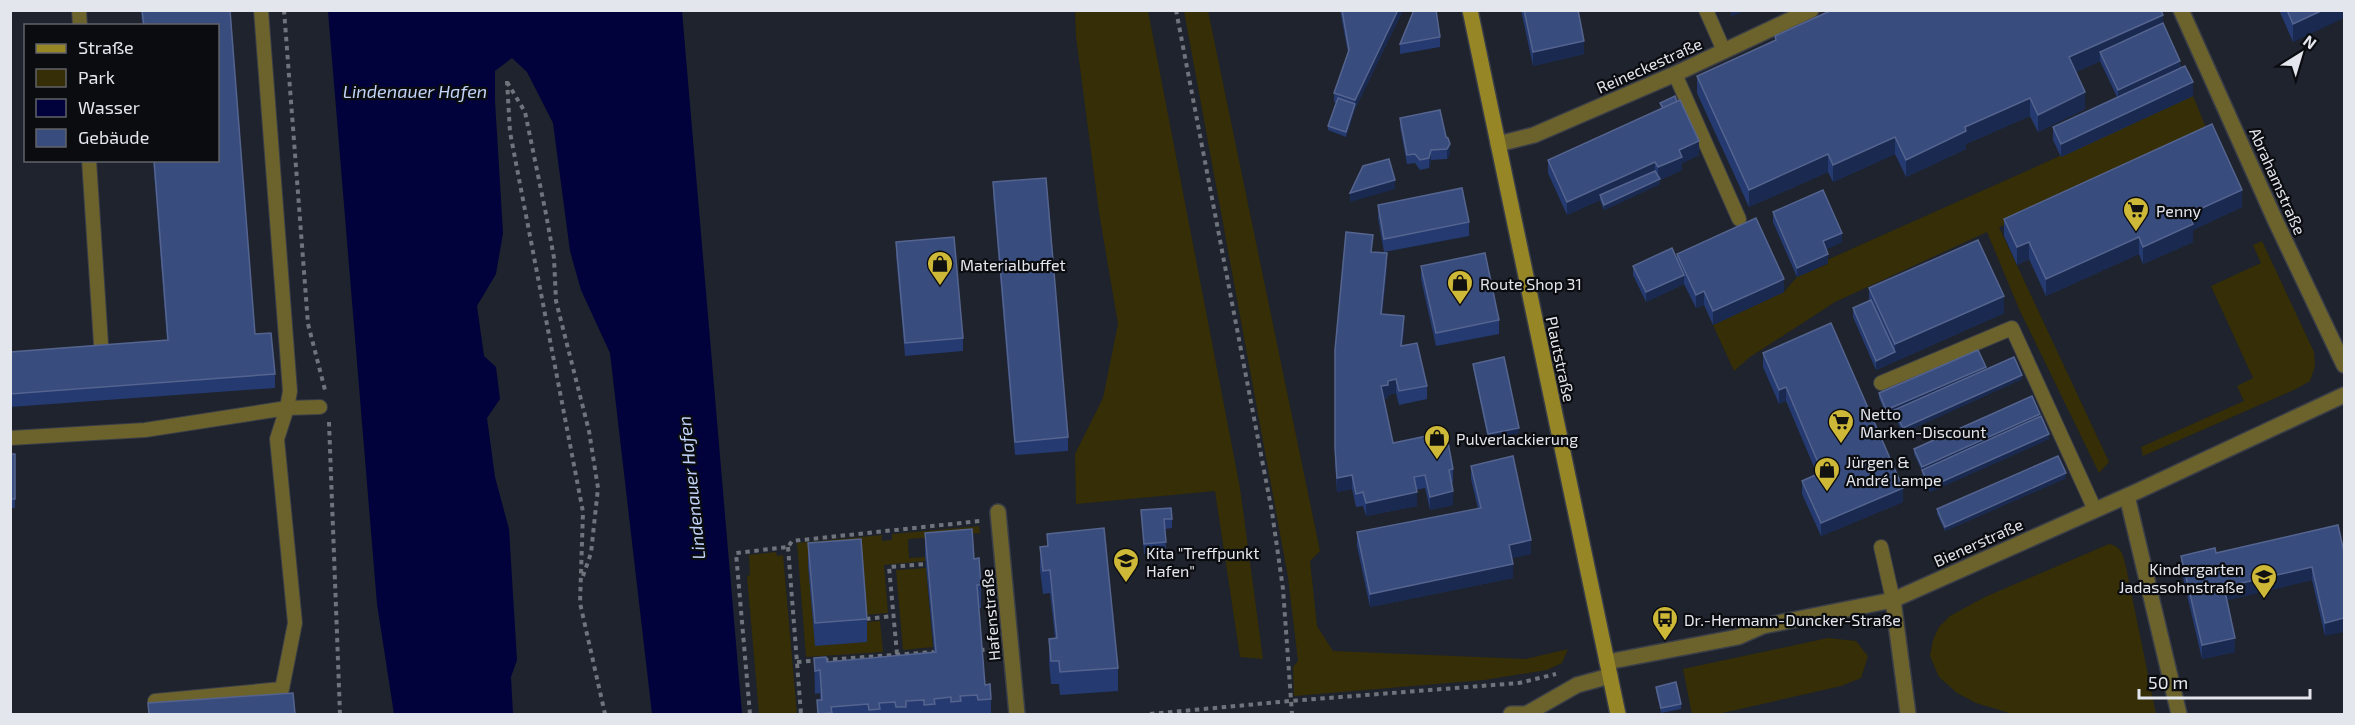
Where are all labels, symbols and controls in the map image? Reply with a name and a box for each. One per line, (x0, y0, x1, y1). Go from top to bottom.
legend (24, 24, 219, 162)
north arrow (2271, 24, 2331, 84)
text: N (2300, 31, 2321, 53)
street label: Reineckestraße (1593, 33, 1705, 97)
text: Straße (78, 36, 134, 58)
text: Park (78, 66, 115, 88)
water label: Lindenauer Hafen (343, 80, 487, 102)
text: Wasser (78, 96, 140, 118)
street label: Abrahamstraße (2246, 125, 2310, 237)
text: Gebäude (78, 126, 149, 148)
supermarket icon: Penny (2121, 195, 2151, 233)
place label: Penny (2156, 201, 2202, 220)
shop icon: Materialbuffet (925, 249, 955, 287)
place label: Materialbuffet (960, 255, 1066, 274)
shop icon: Route Shop 31 (1445, 268, 1475, 306)
place label: Route Shop 31 (1480, 274, 1582, 293)
street label: Plautstraße (1543, 314, 1579, 404)
place label: Netto Marken-Discount (1860, 404, 1986, 441)
supermarket icon: Netto Marken-Discount (1826, 407, 1856, 445)
water label: Lindenauer Hafen (673, 415, 709, 561)
shop icon: Pulverlackierung (1422, 423, 1452, 461)
place label: Pulverlackierung (1456, 429, 1578, 448)
place label: Jürgen & André Lampe (1846, 452, 1942, 489)
shop icon: Jürgen & André Lampe (1812, 455, 1842, 493)
street label: Bienerstraße (1930, 514, 2026, 570)
place label: Kita "Treffpunkt Hafen" (1146, 543, 1259, 580)
school or university icon: Kita "Treffpunkt Hafen" (1111, 546, 1141, 584)
place label: Kindergarten Jadassohnstraße (2119, 559, 2244, 596)
school or university icon: Kindergarten Jadassohnstraße (2249, 562, 2279, 600)
street label: Hafenstraße (977, 568, 1003, 662)
bus stop icon: Dr.-Hermann-Duncker-Straße (1650, 604, 1680, 642)
place label: Dr.-Hermann-Duncker-Straße (1684, 610, 1901, 629)
scale bar (2139, 662, 2310, 700)
text: 50 m (2148, 671, 2188, 693)

